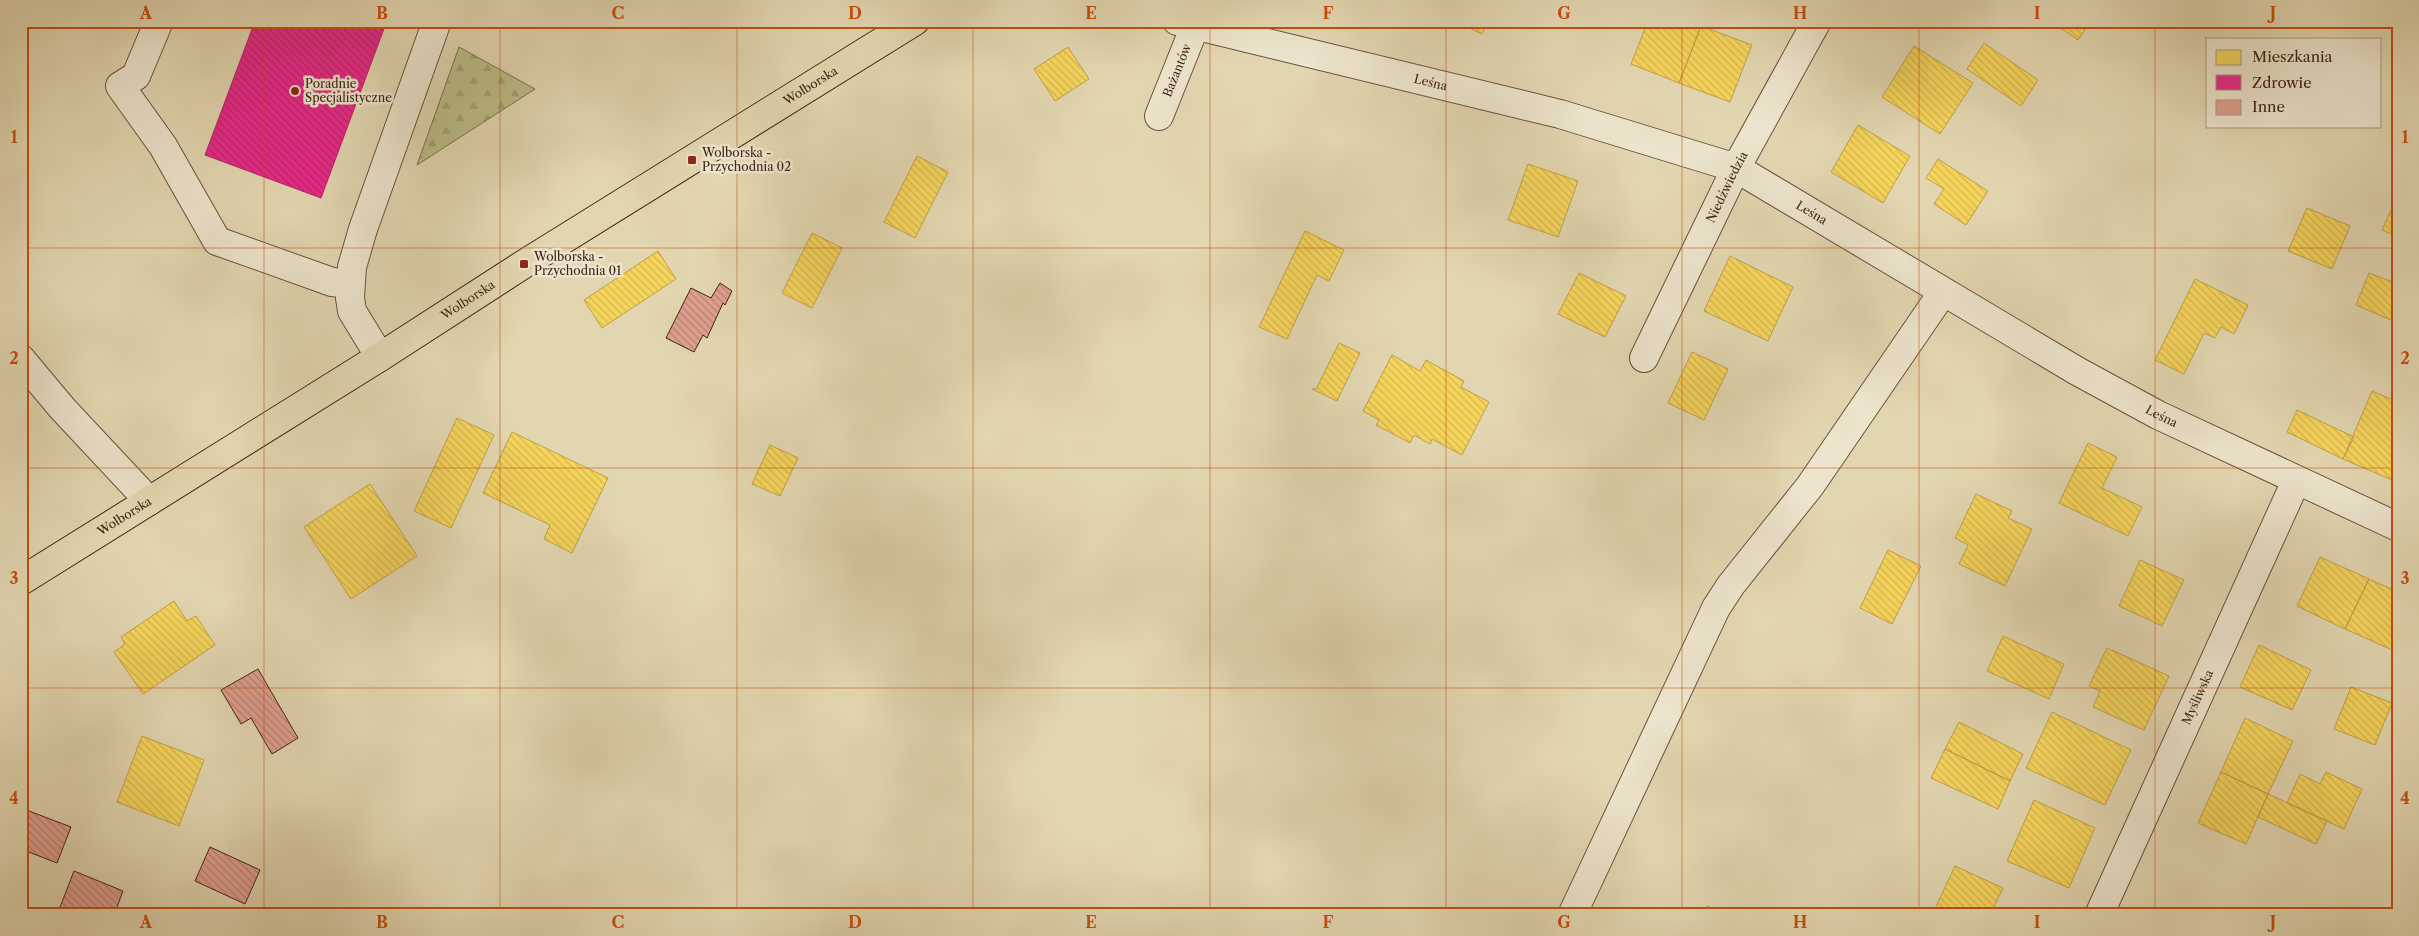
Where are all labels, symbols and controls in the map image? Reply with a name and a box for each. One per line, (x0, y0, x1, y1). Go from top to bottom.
text: A (139, 3, 153, 23)
text: B (376, 3, 388, 23)
text: C (612, 3, 624, 23)
text: D (848, 3, 862, 23)
text: E (1085, 3, 1097, 23)
text: F (1323, 3, 1334, 23)
text: G (1557, 3, 1571, 23)
text: H (1793, 3, 1807, 23)
text: I (2034, 3, 2041, 23)
text: J (2267, 3, 2276, 23)
legend (2206, 38, 2382, 128)
street label: Bażantów (1159, 41, 1194, 99)
text: Mieszkania (2252, 47, 2333, 66)
street label: Wolborska (780, 63, 841, 108)
street label: Leśna (1413, 71, 1450, 94)
text: Zdrowie (2252, 73, 2312, 92)
place label: Poradnie Specjalistyczne (305, 76, 392, 105)
marker: Poradnie Specjalistyczne (289, 85, 301, 97)
text: Inne (2252, 97, 2285, 116)
text: 1 (10, 127, 18, 147)
text: 1 (2401, 127, 2409, 147)
place label: Wolborska - Przychodnia 02 (701, 145, 791, 174)
street label: Niedźwiedzia (1703, 148, 1751, 225)
marker: Wolborska - Przychodnia 02 (686, 154, 698, 166)
street label: Leśna (1793, 197, 1831, 228)
place label: Wolborska - Przychodnia 01 (533, 249, 621, 278)
marker: Wolborska - Przychodnia 01 (518, 258, 530, 270)
street label: Wolborska (437, 276, 498, 323)
text: 2 (9, 348, 19, 368)
text: 2 (2400, 348, 2410, 368)
street label: Leśna (2143, 402, 2181, 430)
street label: Wolborska (94, 493, 155, 539)
text: 3 (9, 568, 19, 588)
text: 3 (2400, 568, 2410, 588)
street label: Myśliwska (2178, 667, 2217, 727)
text: 4 (9, 788, 19, 808)
text: 4 (2400, 788, 2410, 808)
text: A (139, 912, 153, 932)
text: B (376, 912, 388, 932)
text: C (612, 912, 624, 932)
text: D (848, 912, 862, 932)
text: E (1085, 912, 1097, 932)
text: F (1323, 912, 1334, 932)
text: G (1557, 912, 1571, 932)
text: H (1793, 912, 1807, 932)
text: I (2034, 912, 2041, 932)
text: J (2267, 912, 2276, 932)

